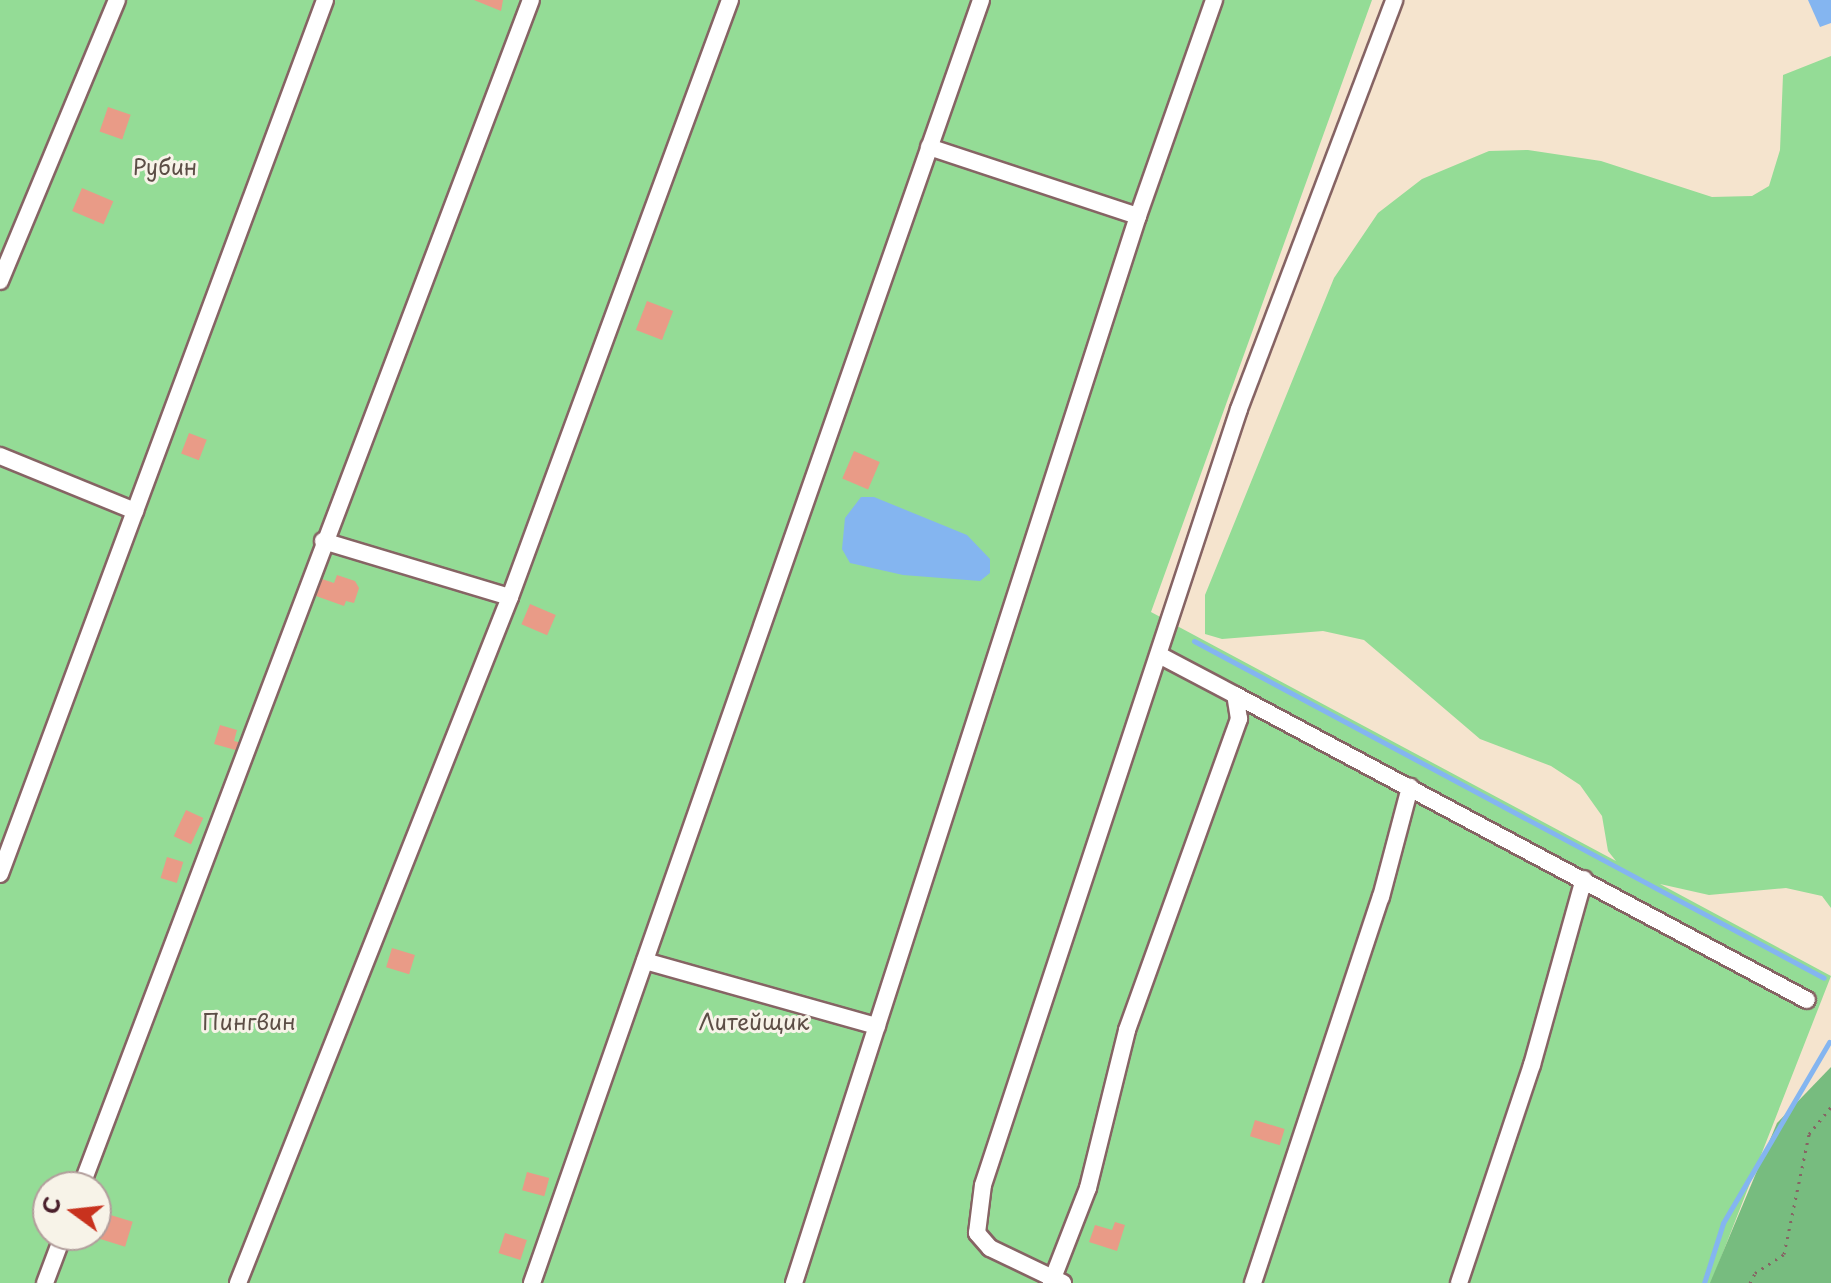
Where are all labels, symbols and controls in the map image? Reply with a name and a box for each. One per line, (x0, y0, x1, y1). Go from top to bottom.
park label: Рубин (133, 153, 197, 179)
park label: Пингвин (202, 1008, 296, 1034)
park label: Литейщик (699, 1008, 809, 1034)
north arrow (32, 1171, 112, 1251)
text: С (32, 1193, 68, 1217)

